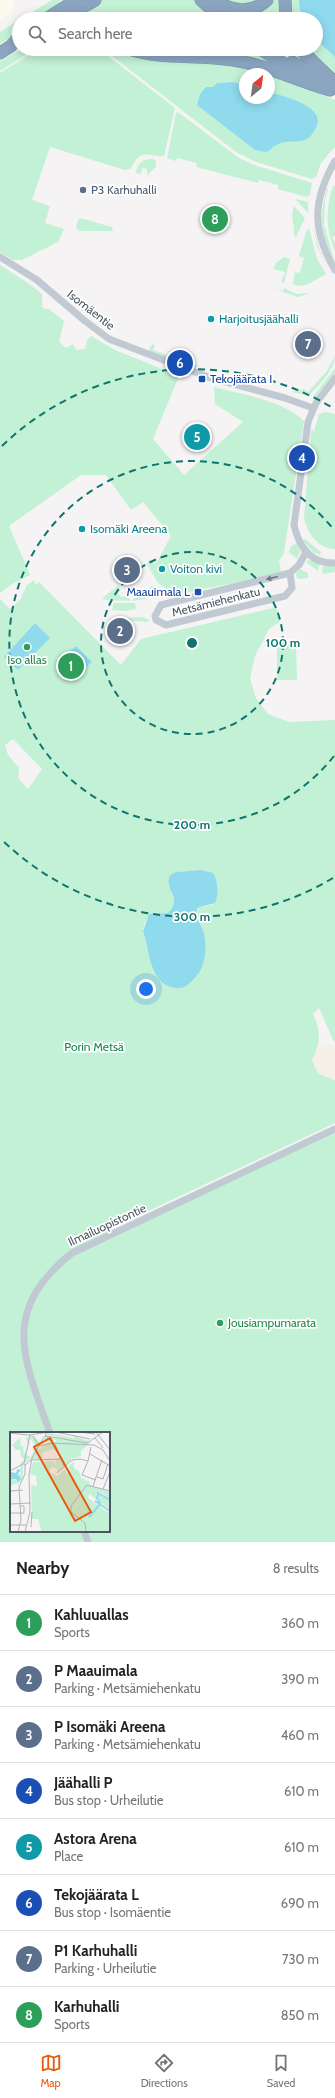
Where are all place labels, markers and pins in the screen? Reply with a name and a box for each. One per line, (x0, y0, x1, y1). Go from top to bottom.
place label: P3 Karhuhalli (91, 182, 157, 197)
marker: P3 Karhuhalli (78, 185, 88, 195)
pin: 8 (202, 204, 228, 234)
place label: Harjoitusjäähalli (219, 311, 298, 326)
marker: Harjoitusjäähalli (206, 314, 216, 324)
pin: 7 (295, 329, 321, 359)
pin: 6 (167, 348, 193, 378)
place label: Tekojäärata I (210, 371, 272, 386)
marker: Tekojäärata I (197, 374, 207, 384)
pin: 5 (184, 422, 210, 452)
pin: 4 (289, 443, 315, 473)
place label: Isomäki Areena (90, 521, 167, 536)
marker: Isomäki Areena (77, 524, 87, 534)
pin: 3 (114, 555, 140, 585)
place label: Voiton kivi (170, 561, 222, 576)
marker: Voiton kivi (157, 564, 167, 574)
place label: Maauimala L (126, 584, 190, 599)
marker: Maauimala L (193, 587, 203, 597)
pin: 2 (107, 616, 133, 646)
centre of rings (185, 636, 199, 650)
marker: Iso allas (22, 642, 32, 652)
pin: 1 (58, 651, 84, 681)
place label: Iso allas (7, 652, 47, 667)
place label: Jousiampumarata (227, 1315, 316, 1330)
marker: Jousiampumarata (215, 1318, 225, 1328)

